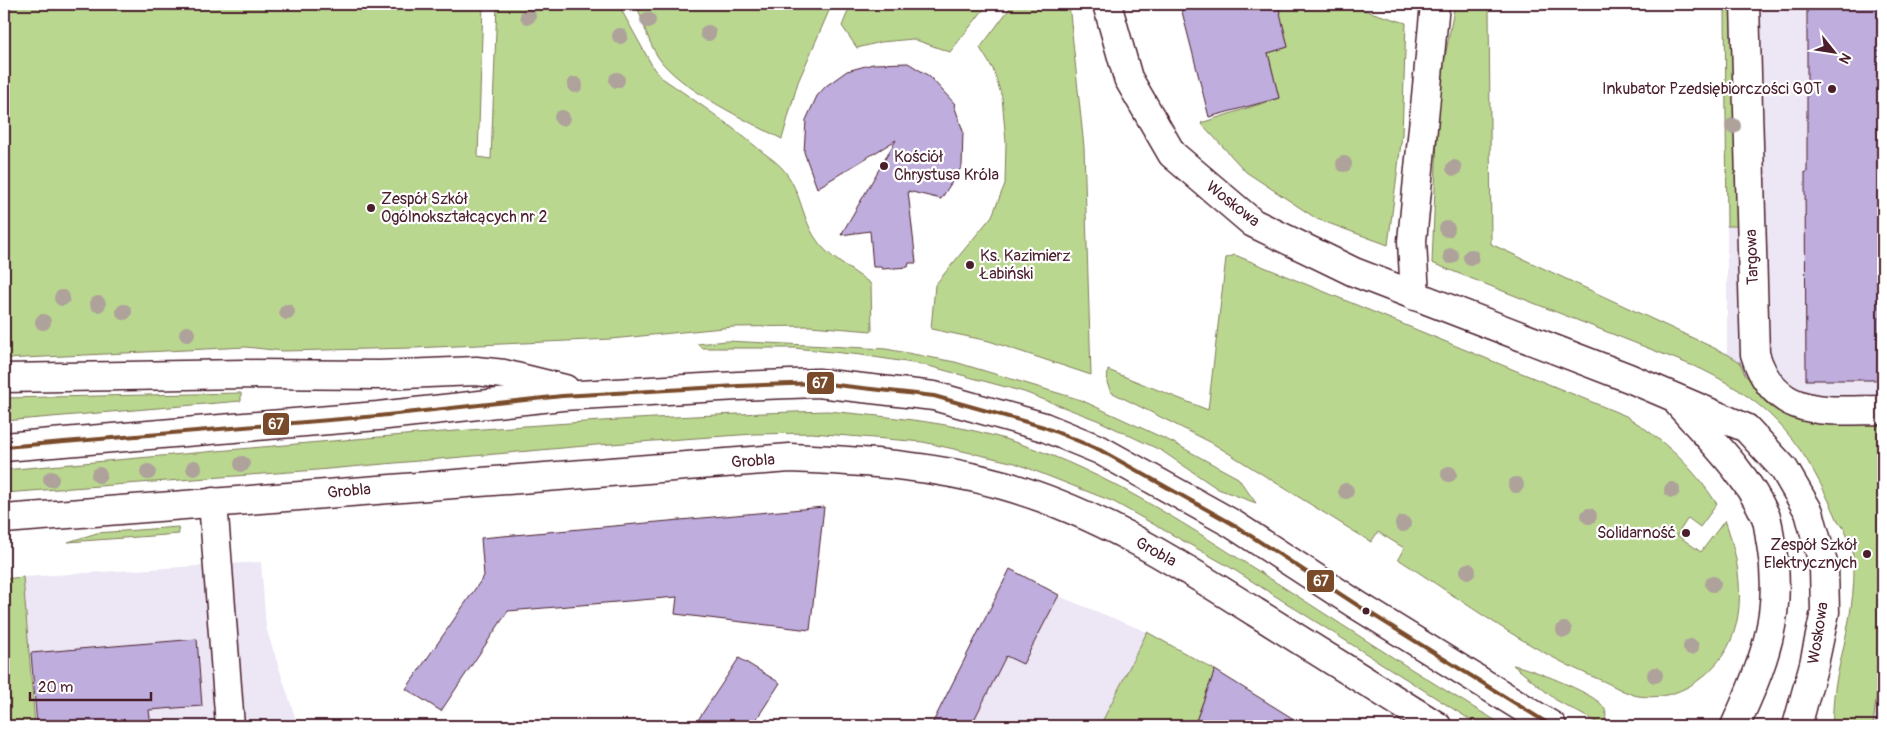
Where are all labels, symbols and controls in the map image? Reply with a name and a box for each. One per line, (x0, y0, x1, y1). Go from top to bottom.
north arrow (1810, 28, 1860, 78)
text: N (1835, 50, 1855, 67)
place label: Inkubator Pzedsiębiorczości GOT (1602, 79, 1822, 99)
marker: Inkubator Pzedsiębiorczości GOT (1826, 83, 1838, 95)
place label: Kościół Chrystusa Króla (894, 147, 999, 185)
marker: Kościół Chrystusa Króla (878, 160, 890, 172)
street label: Woskowa (1202, 177, 1264, 231)
place label: Zespół Szkół Ogólnokształcących nr 2 (381, 189, 547, 227)
marker: Zespół Szkół Ogólnokształcących nr 2 (365, 202, 377, 214)
street label: Targowa (1741, 229, 1763, 285)
place label: Ks. Kazimierz Łabiński (979, 246, 1071, 284)
marker: Ks. Kazimierz Łabiński (964, 259, 976, 271)
line badge: 67 (806, 371, 835, 395)
text: 67 (812, 375, 828, 392)
line badge: 67 (262, 412, 290, 436)
text: 67 (268, 416, 284, 433)
street label: Grobla (731, 450, 775, 472)
street label: Grobla (326, 479, 372, 503)
place label: Solidarność (1597, 523, 1676, 543)
marker: Solidarność (1680, 527, 1692, 539)
street label: Grobla (1132, 533, 1180, 571)
place label: Zespół Szkół Elektrycznych (1764, 535, 1858, 573)
marker: Zespół Szkół Elektrycznych (1861, 548, 1873, 560)
line badge: 67 (1306, 569, 1335, 593)
text: 67 (1313, 573, 1329, 590)
street label: Woskowa (1803, 600, 1833, 666)
unlabelled marker (1361, 606, 1371, 616)
scale bar (30, 670, 151, 702)
text: 20 m (38, 678, 73, 697)

